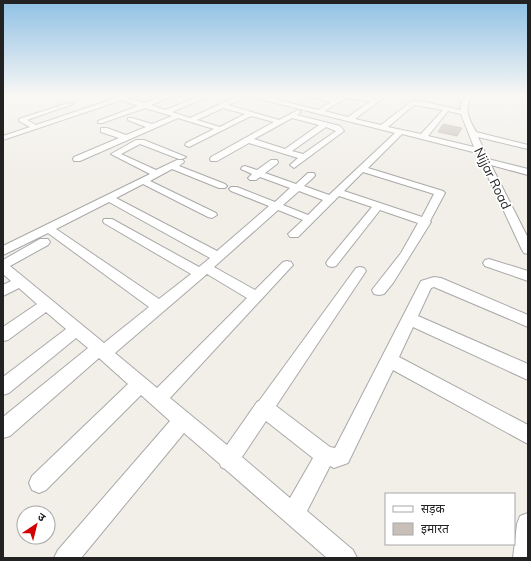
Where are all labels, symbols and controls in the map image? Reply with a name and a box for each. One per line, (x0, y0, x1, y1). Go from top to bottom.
street label: Nijjar Road (471, 144, 515, 212)
legend (385, 493, 515, 545)
text: सड़क (421, 501, 446, 516)
north arrow (16, 505, 56, 545)
text: उ (35, 509, 49, 525)
text: इमारत (421, 521, 450, 536)

